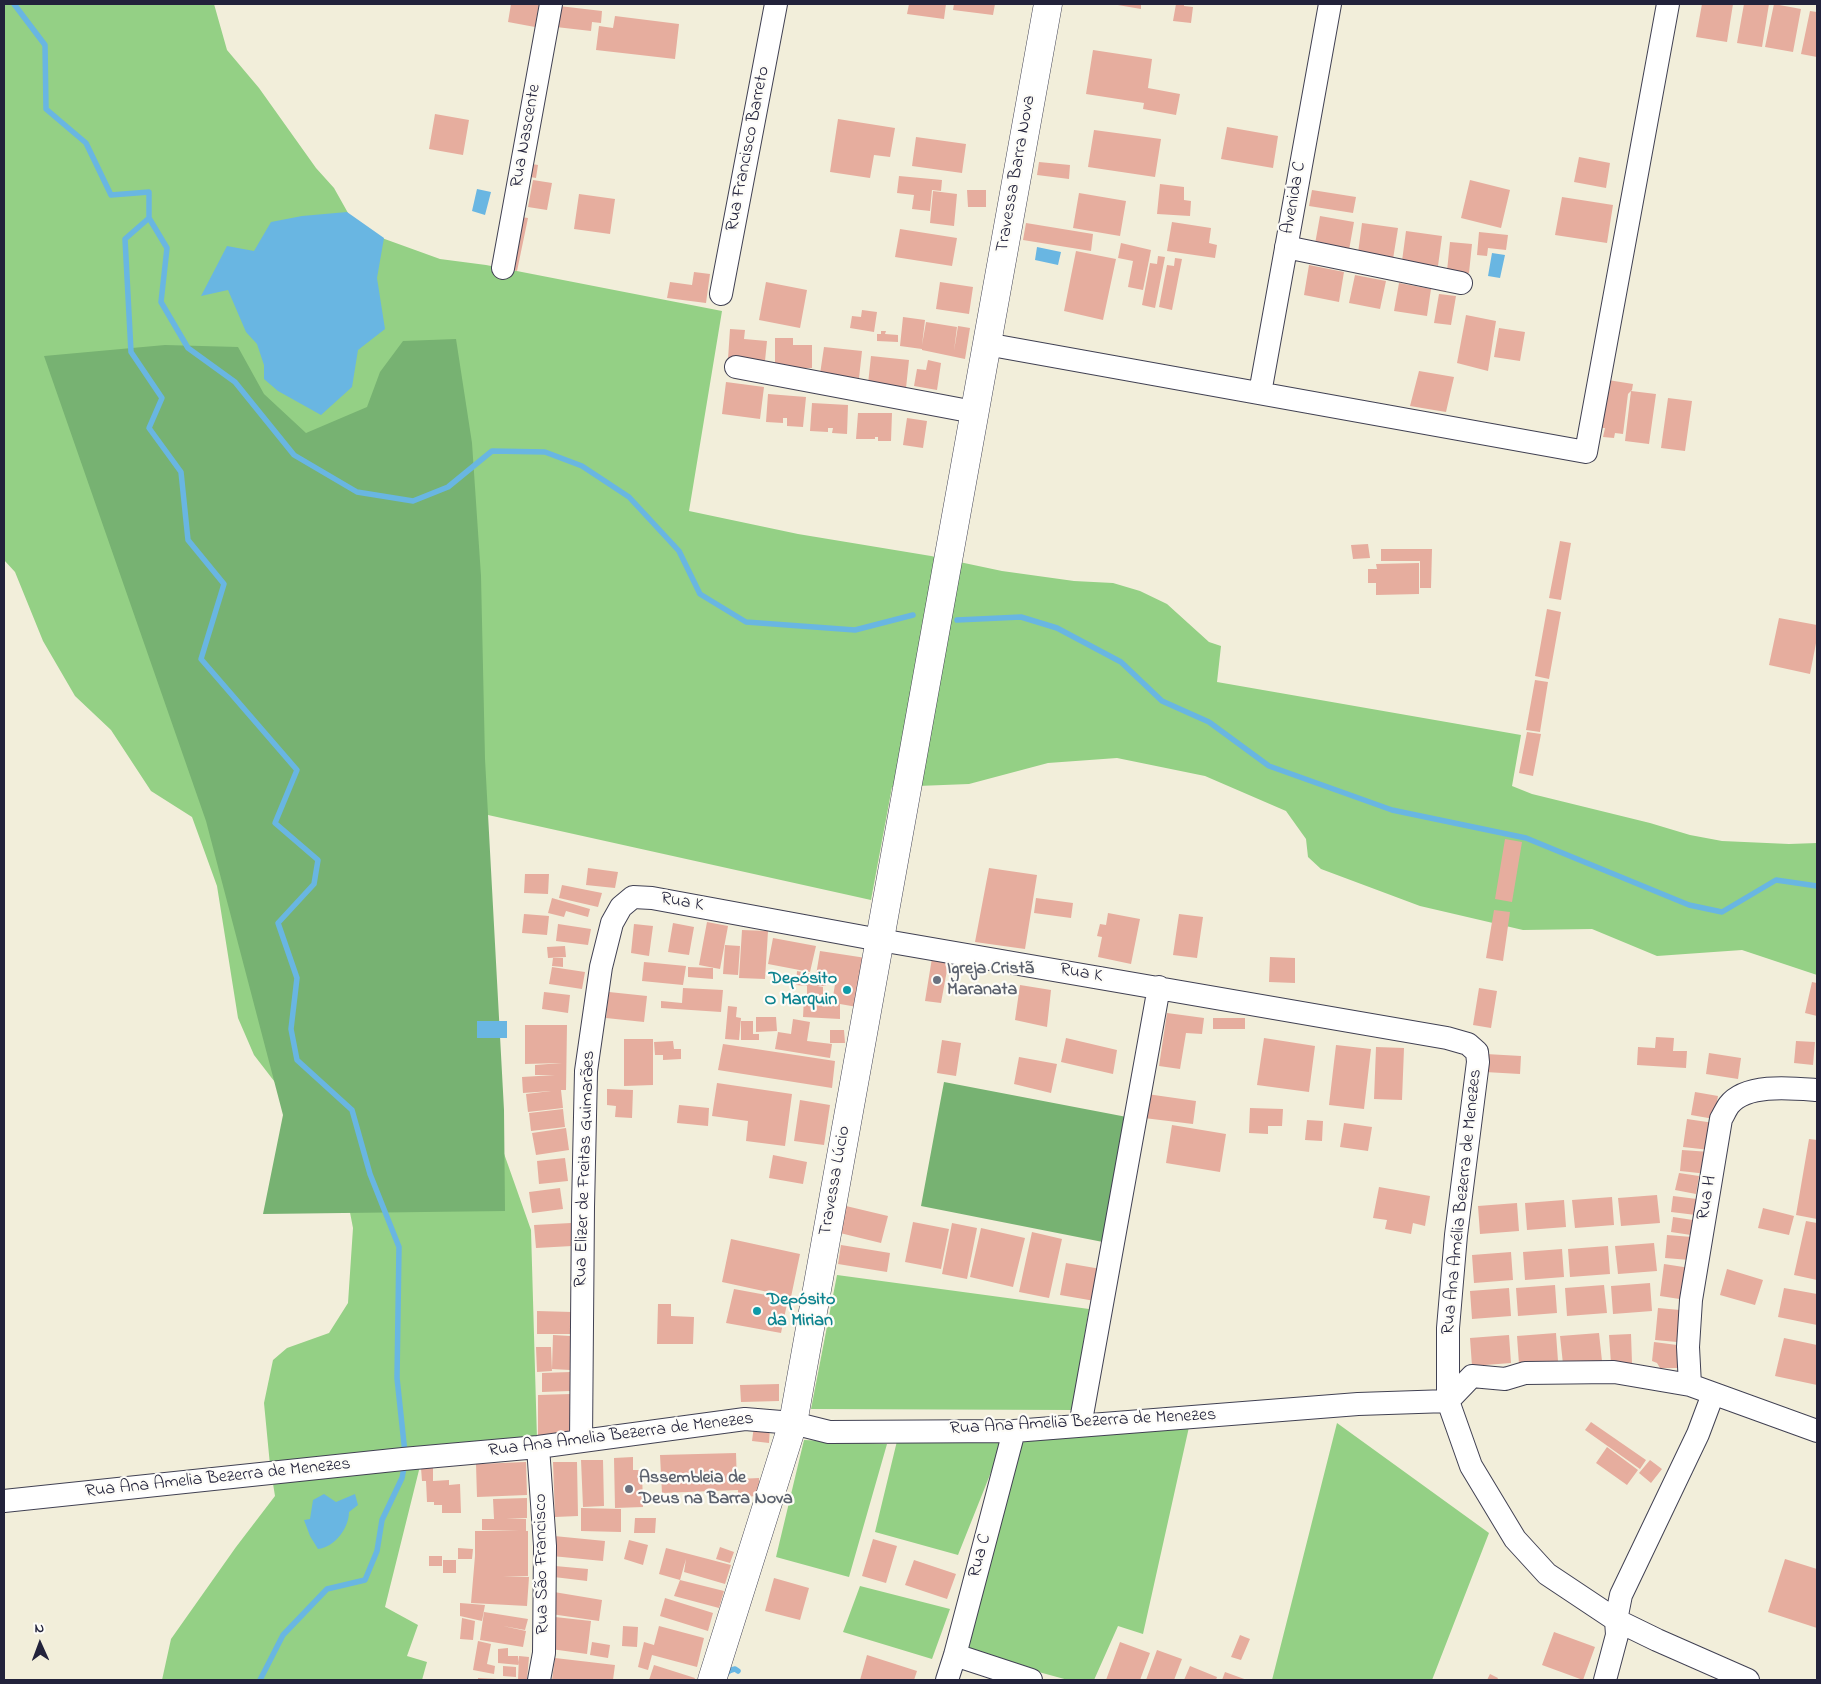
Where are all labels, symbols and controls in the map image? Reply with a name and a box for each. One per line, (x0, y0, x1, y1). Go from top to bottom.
street label: Rua Francisco Barreto (722, 65, 776, 233)
street label: Rua Nascente (507, 83, 547, 189)
street label: Travessa Barra Nova (993, 94, 1041, 254)
street label: Avenida C (1278, 160, 1312, 236)
street label: Rua K (659, 889, 705, 917)
place label: Igreja Cristã Maranata (947, 959, 1034, 1002)
street label: Rua K (1058, 960, 1104, 988)
place label: Depósito O Marquin (765, 969, 837, 1012)
marker: Igreja Cristã Maranata (931, 974, 943, 986)
marker: Depósito O Marquin (841, 984, 853, 996)
street label: Rua Elizer de Freitas Guimarães (571, 1050, 601, 1288)
street label: Rua Ana Amélia Bezerra de Menezes (1438, 1068, 1488, 1336)
street label: Travessa Lúcio (816, 1124, 856, 1238)
street label: Rua H (1693, 1174, 1723, 1222)
place label: Depósito da Mirian (767, 1290, 835, 1332)
marker: Depósito da Mirian (751, 1305, 763, 1317)
street label: Rua Ana Amelia Bezerra de Menezes (949, 1405, 1217, 1441)
street label: Rua Ana Amelia Bezerra de Menezes (487, 1409, 755, 1463)
street label: Rua Ana Amelia Bezerra de Menezes (84, 1454, 352, 1504)
place label: Assembleia de Deus na Barra Nova (639, 1468, 793, 1510)
marker: Assembleia de Deus na Barra Nova (623, 1483, 635, 1495)
street label: Rua São Francisco (531, 1493, 555, 1635)
street label: Rua C (965, 1532, 997, 1580)
text: N (34, 1618, 45, 1639)
north arrow (15, 1619, 65, 1669)

